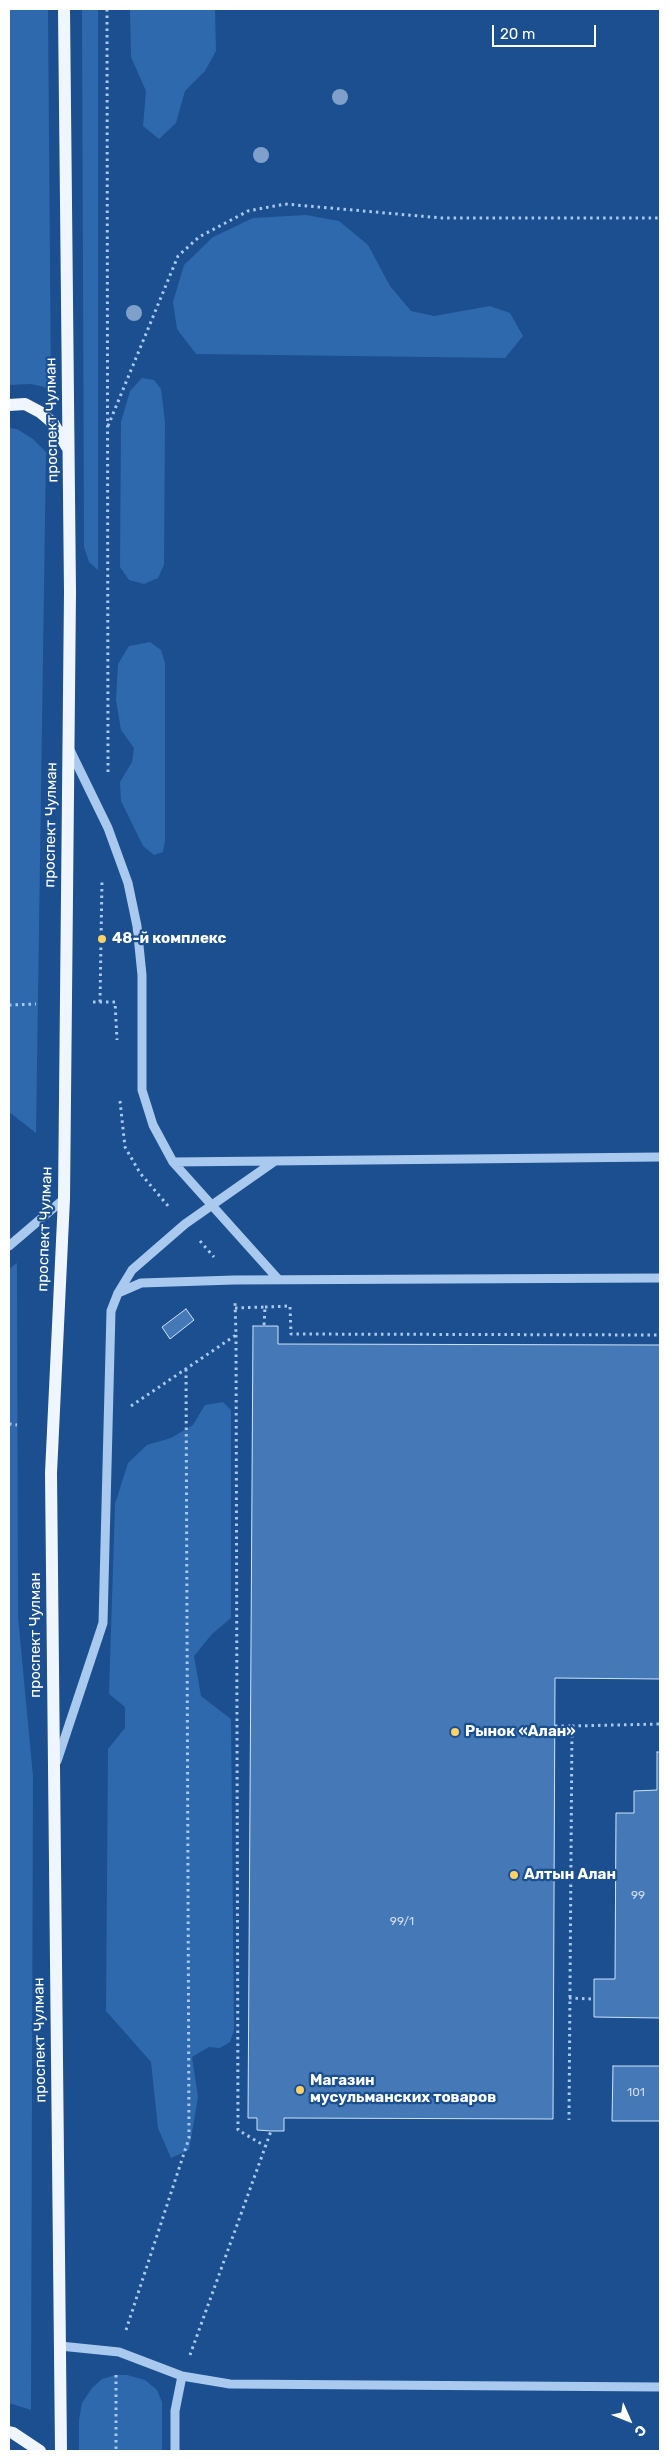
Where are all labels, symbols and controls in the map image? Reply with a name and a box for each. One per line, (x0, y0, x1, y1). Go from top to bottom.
scale bar (494, 15, 598, 47)
text: 20 m (500, 25, 535, 43)
street label: проспект Чулман (42, 357, 62, 483)
street label: проспект Чулман (41, 762, 61, 888)
place label: 48-й комплекс (112, 930, 226, 948)
marker: 48-й комплекс (96, 933, 108, 945)
street label: проспект Чулман (34, 1166, 56, 1292)
street label: проспект Чулман (27, 1572, 45, 1698)
place label: Рынок «Алан» (465, 1723, 576, 1741)
marker: Рынок «Алан» (449, 1726, 461, 1738)
place label: Алтын Алан (524, 1866, 616, 1884)
marker: Алтын Алан (508, 1869, 520, 1881)
house number: 99 (631, 1889, 645, 1903)
house number: 99/1 (390, 1915, 414, 1929)
street label: проспект Чулман (30, 1977, 50, 2103)
place label: Магазин мусульманских товаров (310, 2072, 496, 2107)
marker: Магазин мусульманских товаров (294, 2084, 306, 2096)
house number: 101 (627, 2086, 645, 2100)
north arrow (604, 2395, 654, 2445)
text: С (631, 2421, 650, 2440)

